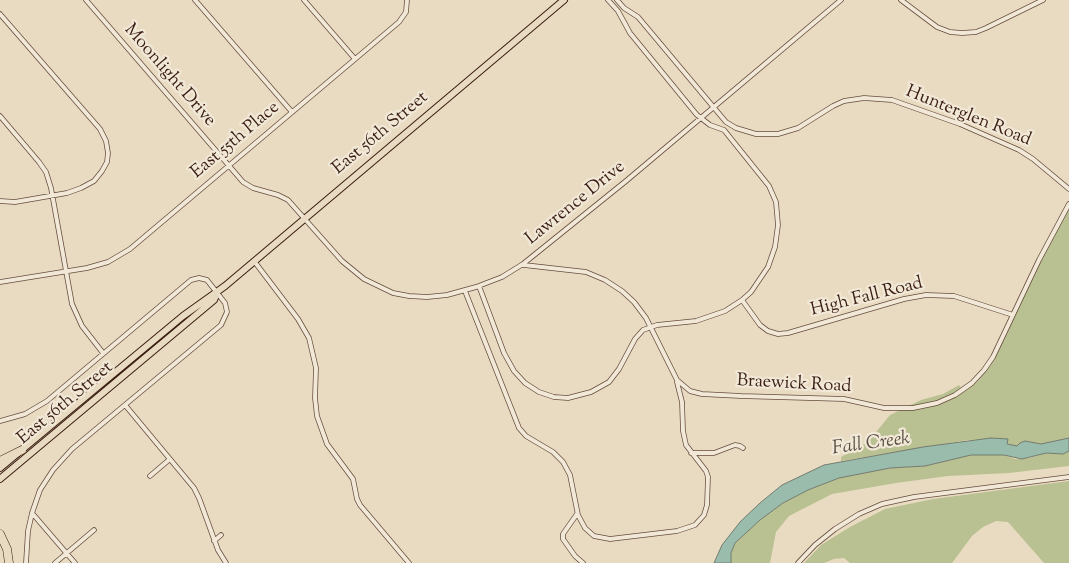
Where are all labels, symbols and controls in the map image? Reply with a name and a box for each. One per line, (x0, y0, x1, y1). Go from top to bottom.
street label: Moonlight Drive (118, 20, 220, 132)
street label: Hunterglen Road (902, 82, 1034, 152)
street label: East 56th Street (329, 88, 433, 180)
street label: East 55th Place (187, 98, 285, 184)
street label: Lawrence Drive (522, 157, 630, 251)
street label: High Fall Road (809, 274, 925, 322)
street label: East 56th Street (14, 358, 118, 450)
street label: Braewick Road (736, 371, 852, 399)
water label: Fall Creek (831, 428, 911, 462)

